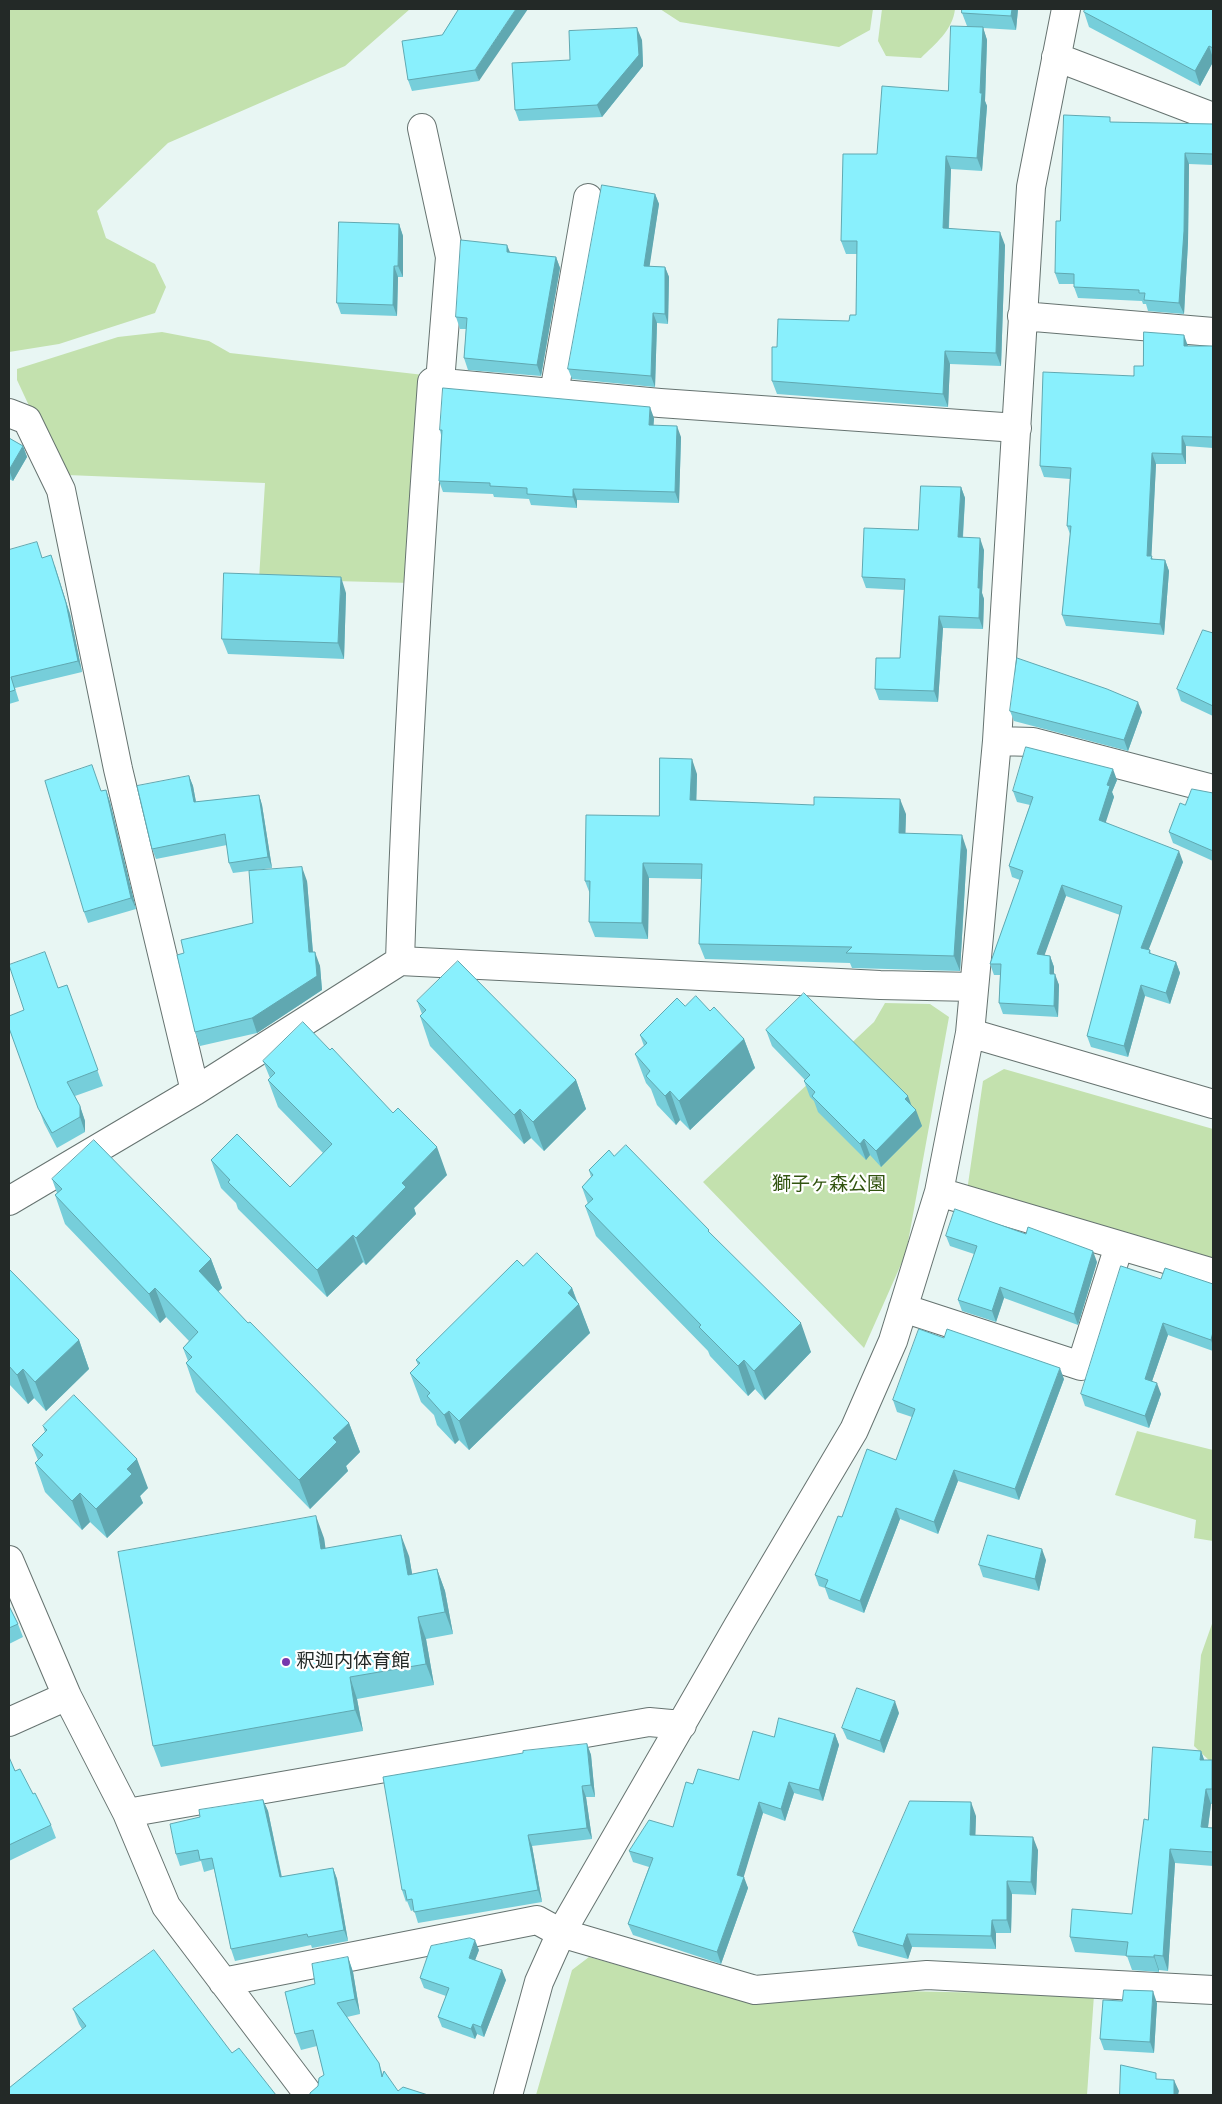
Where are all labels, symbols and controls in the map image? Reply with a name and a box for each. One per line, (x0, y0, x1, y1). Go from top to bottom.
park label: 獅子ヶ森公園 (772, 1174, 886, 1196)
place label: 釈迦内体育館 (296, 1651, 410, 1673)
marker: 釈迦内体育館 (280, 1656, 292, 1668)

